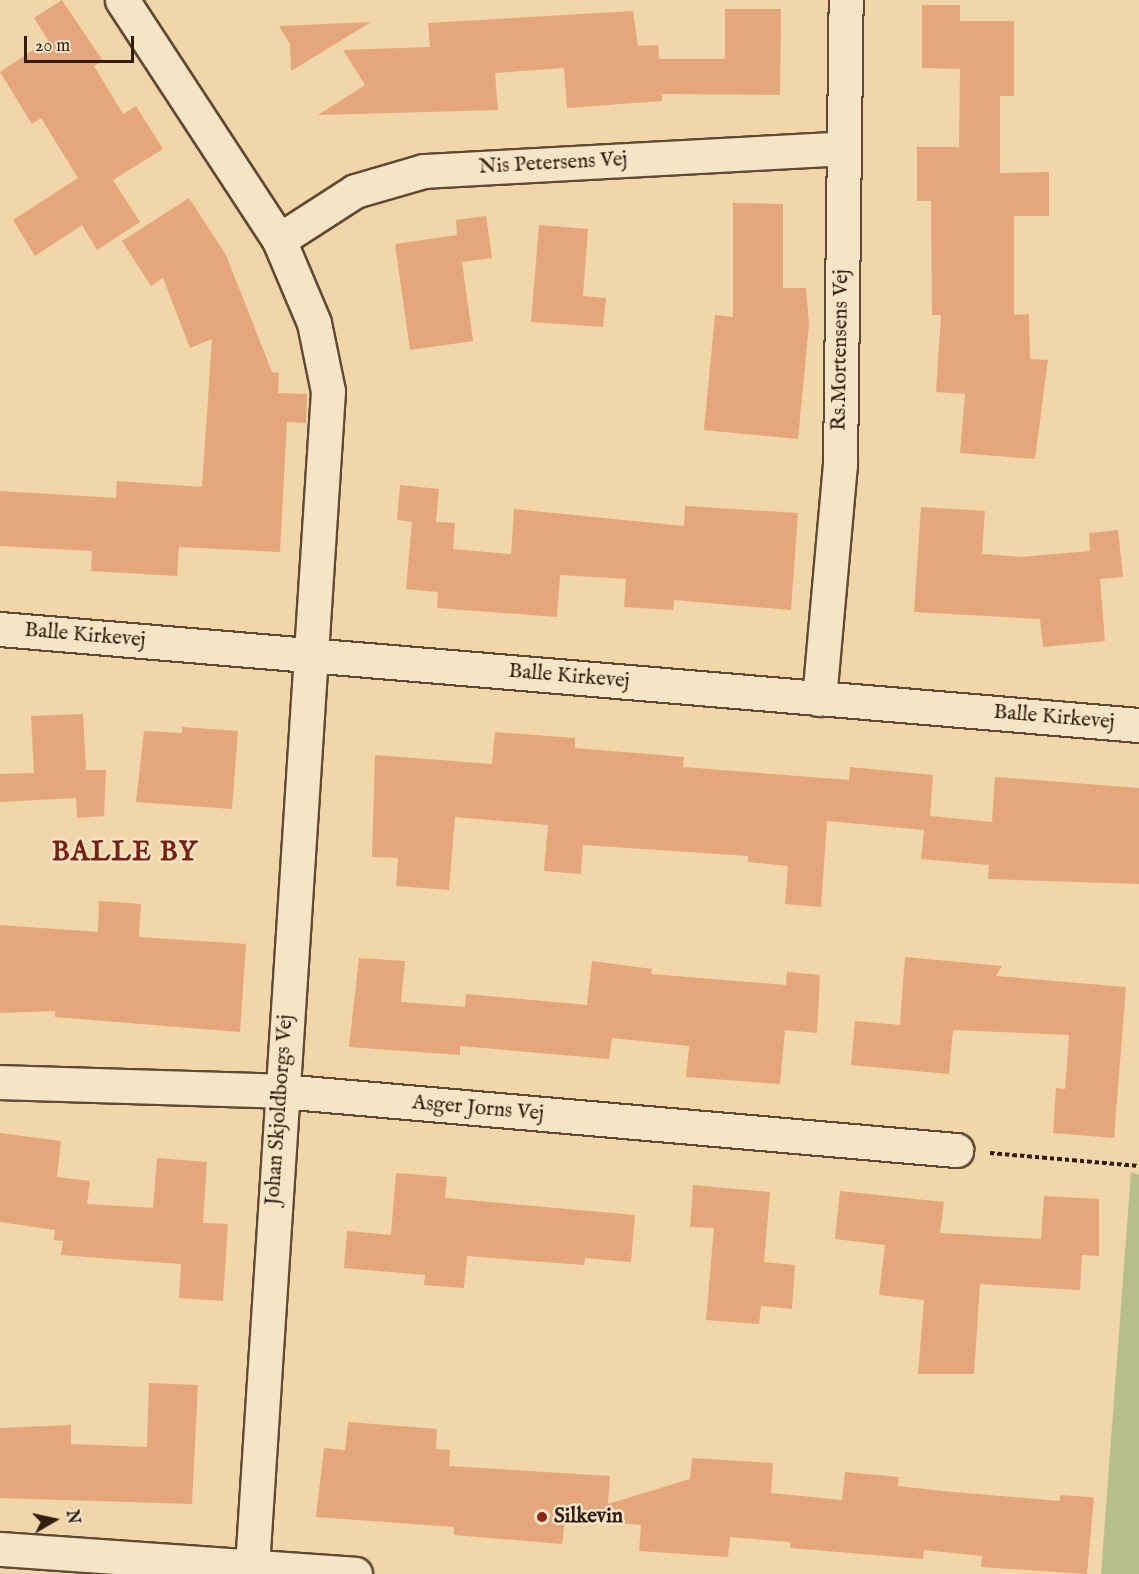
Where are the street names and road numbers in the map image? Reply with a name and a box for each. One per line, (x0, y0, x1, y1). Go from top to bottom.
street label: Nis Petersens Vej (478, 148, 628, 180)
street label: Rs.Mortensens Vej (827, 269, 855, 431)
street label: Balle Kirkevej (23, 618, 147, 654)
street label: Balle Kirkevej (507, 659, 631, 695)
street label: Balle Kirkevej (992, 700, 1116, 736)
street label: Johan Skjoldborgs Vej (261, 1014, 299, 1206)
street label: Asger Jorns Vej (411, 1091, 545, 1127)

